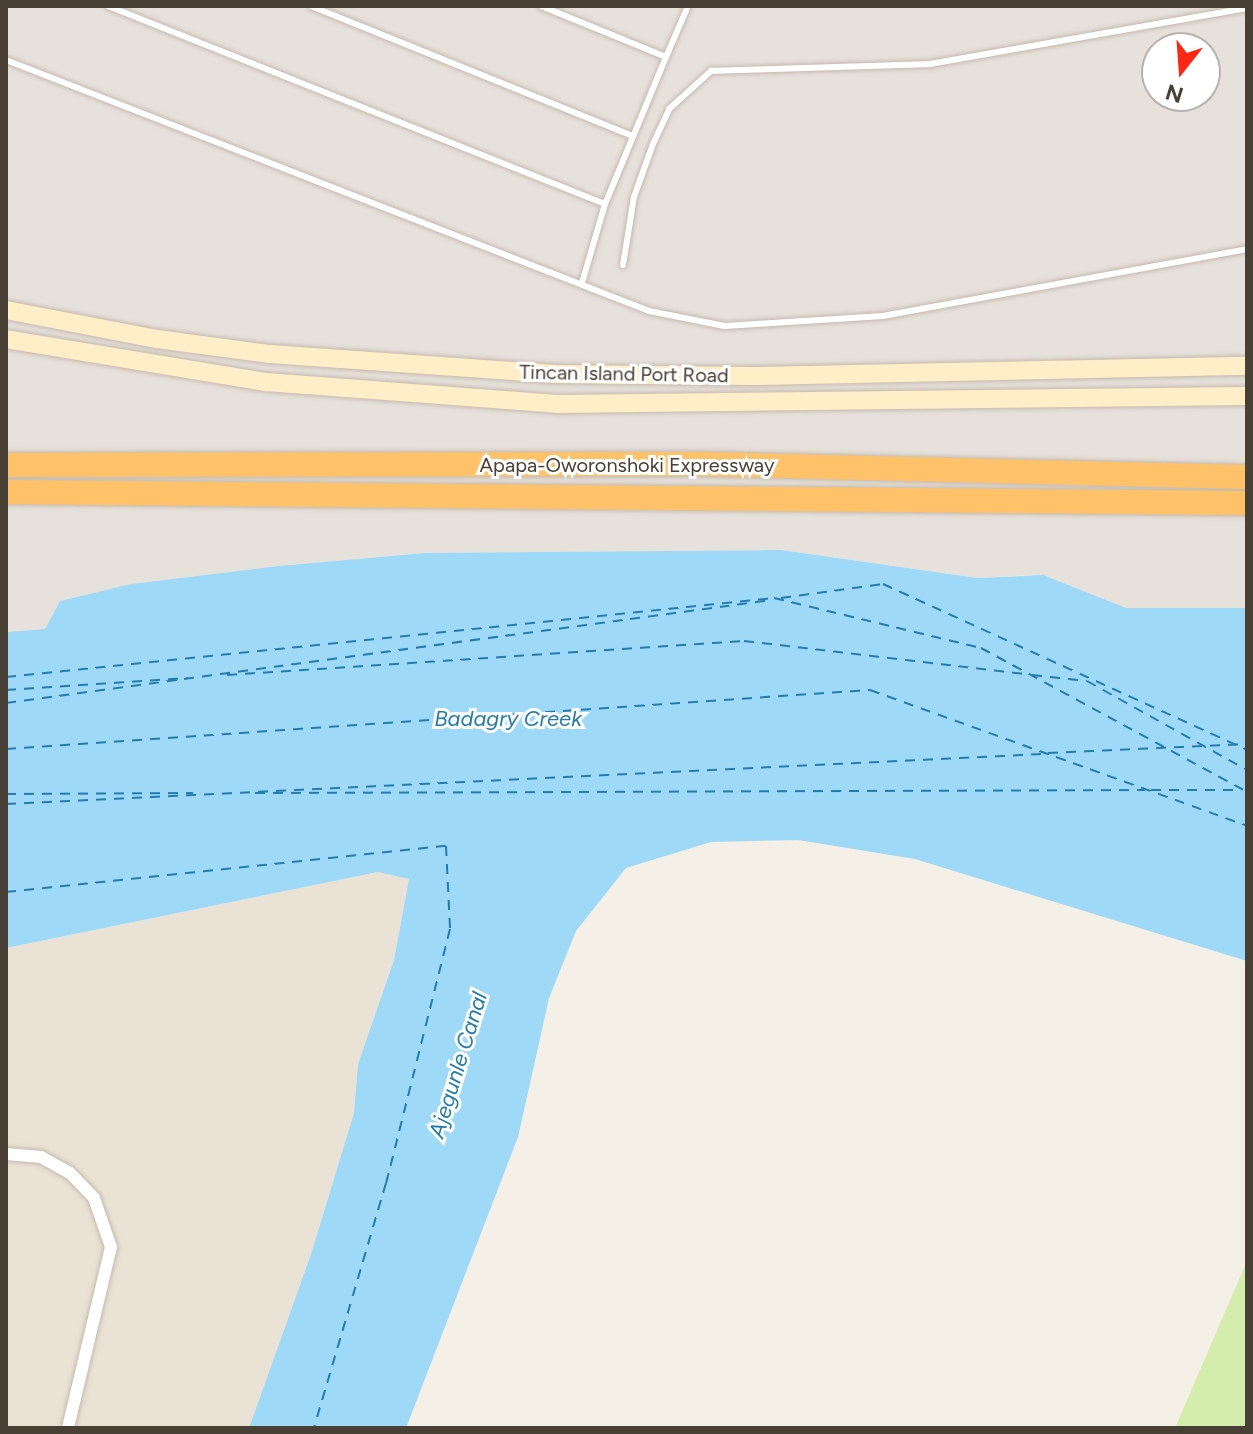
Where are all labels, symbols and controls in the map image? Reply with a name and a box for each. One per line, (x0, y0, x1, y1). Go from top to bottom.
north arrow (1141, 32, 1221, 112)
text: N (1162, 78, 1187, 109)
street label: Tincan Island Port Road (519, 360, 729, 388)
street label: Apapa-Oworonshoki Expressway (480, 453, 774, 477)
water label: Badagry Creek (434, 706, 582, 732)
water label: Ajegunle Canal (423, 989, 493, 1141)

